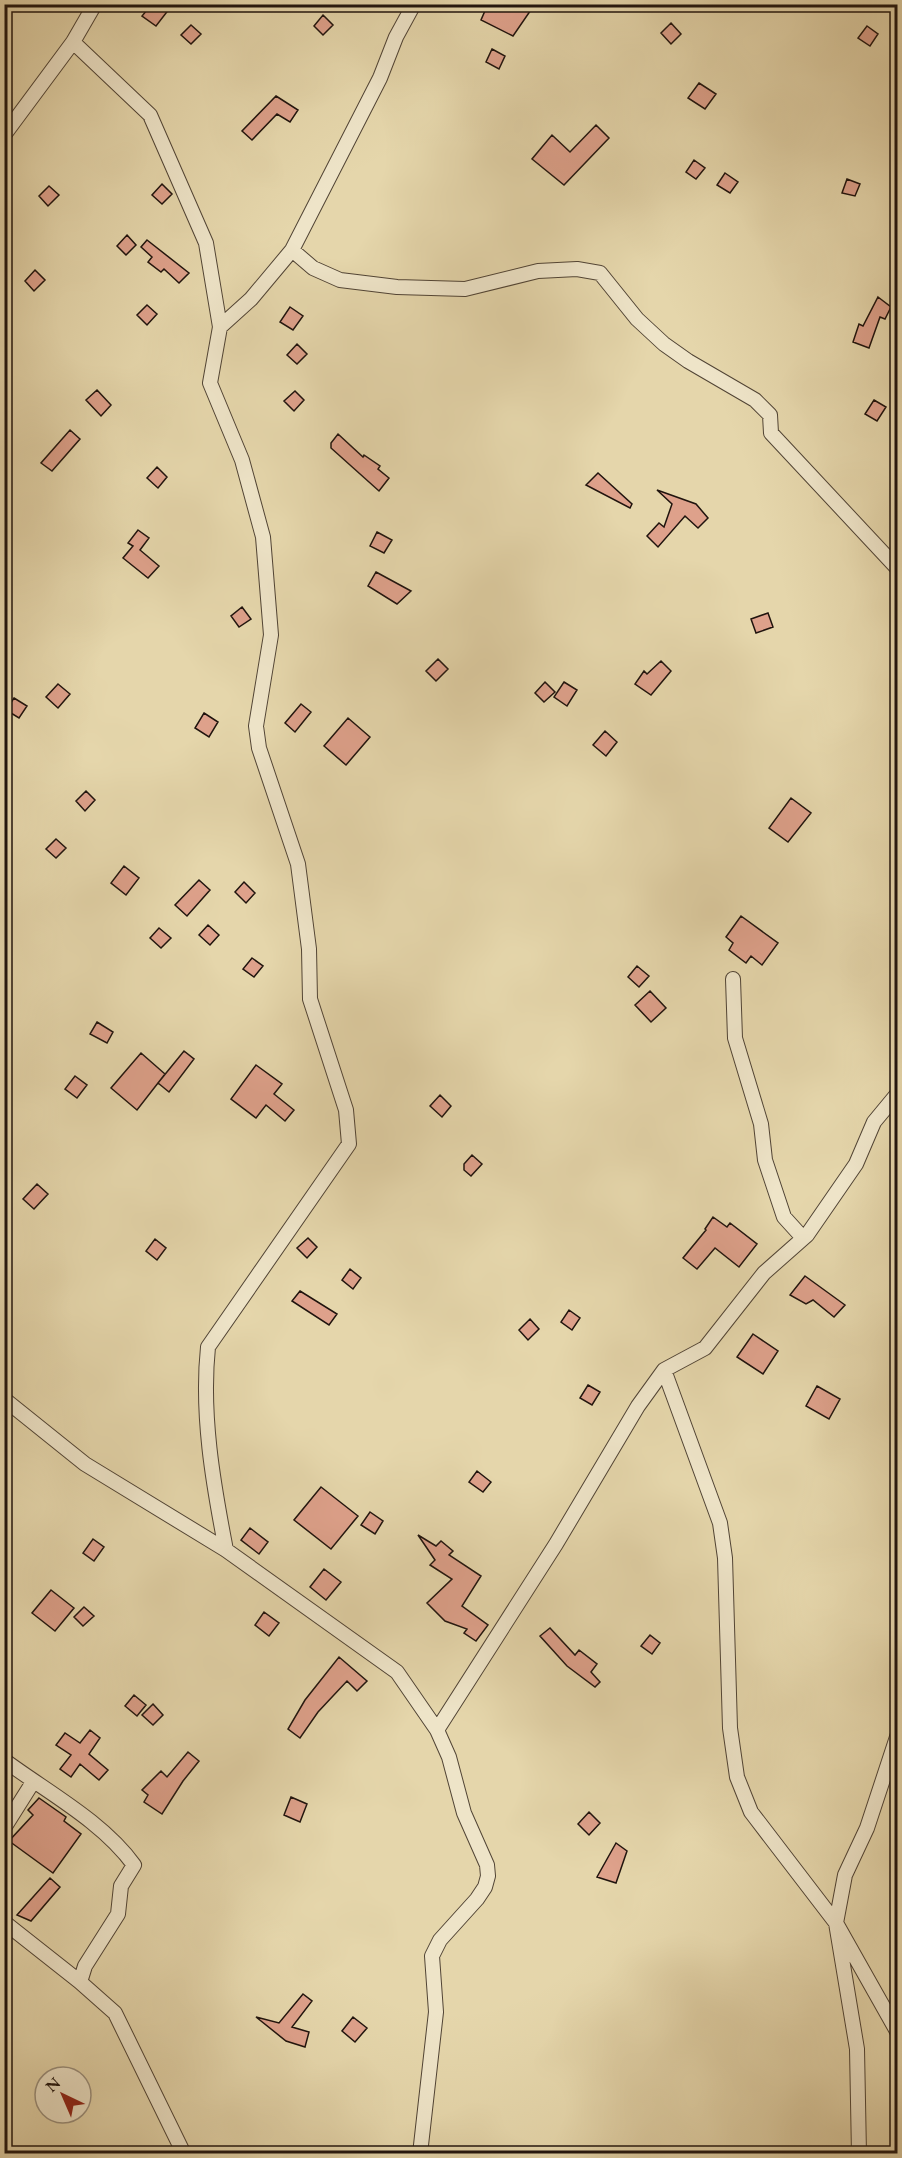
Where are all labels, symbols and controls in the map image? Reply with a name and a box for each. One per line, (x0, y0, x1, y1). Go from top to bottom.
north arrow (33, 2065, 93, 2125)
text: N (41, 2072, 65, 2097)

